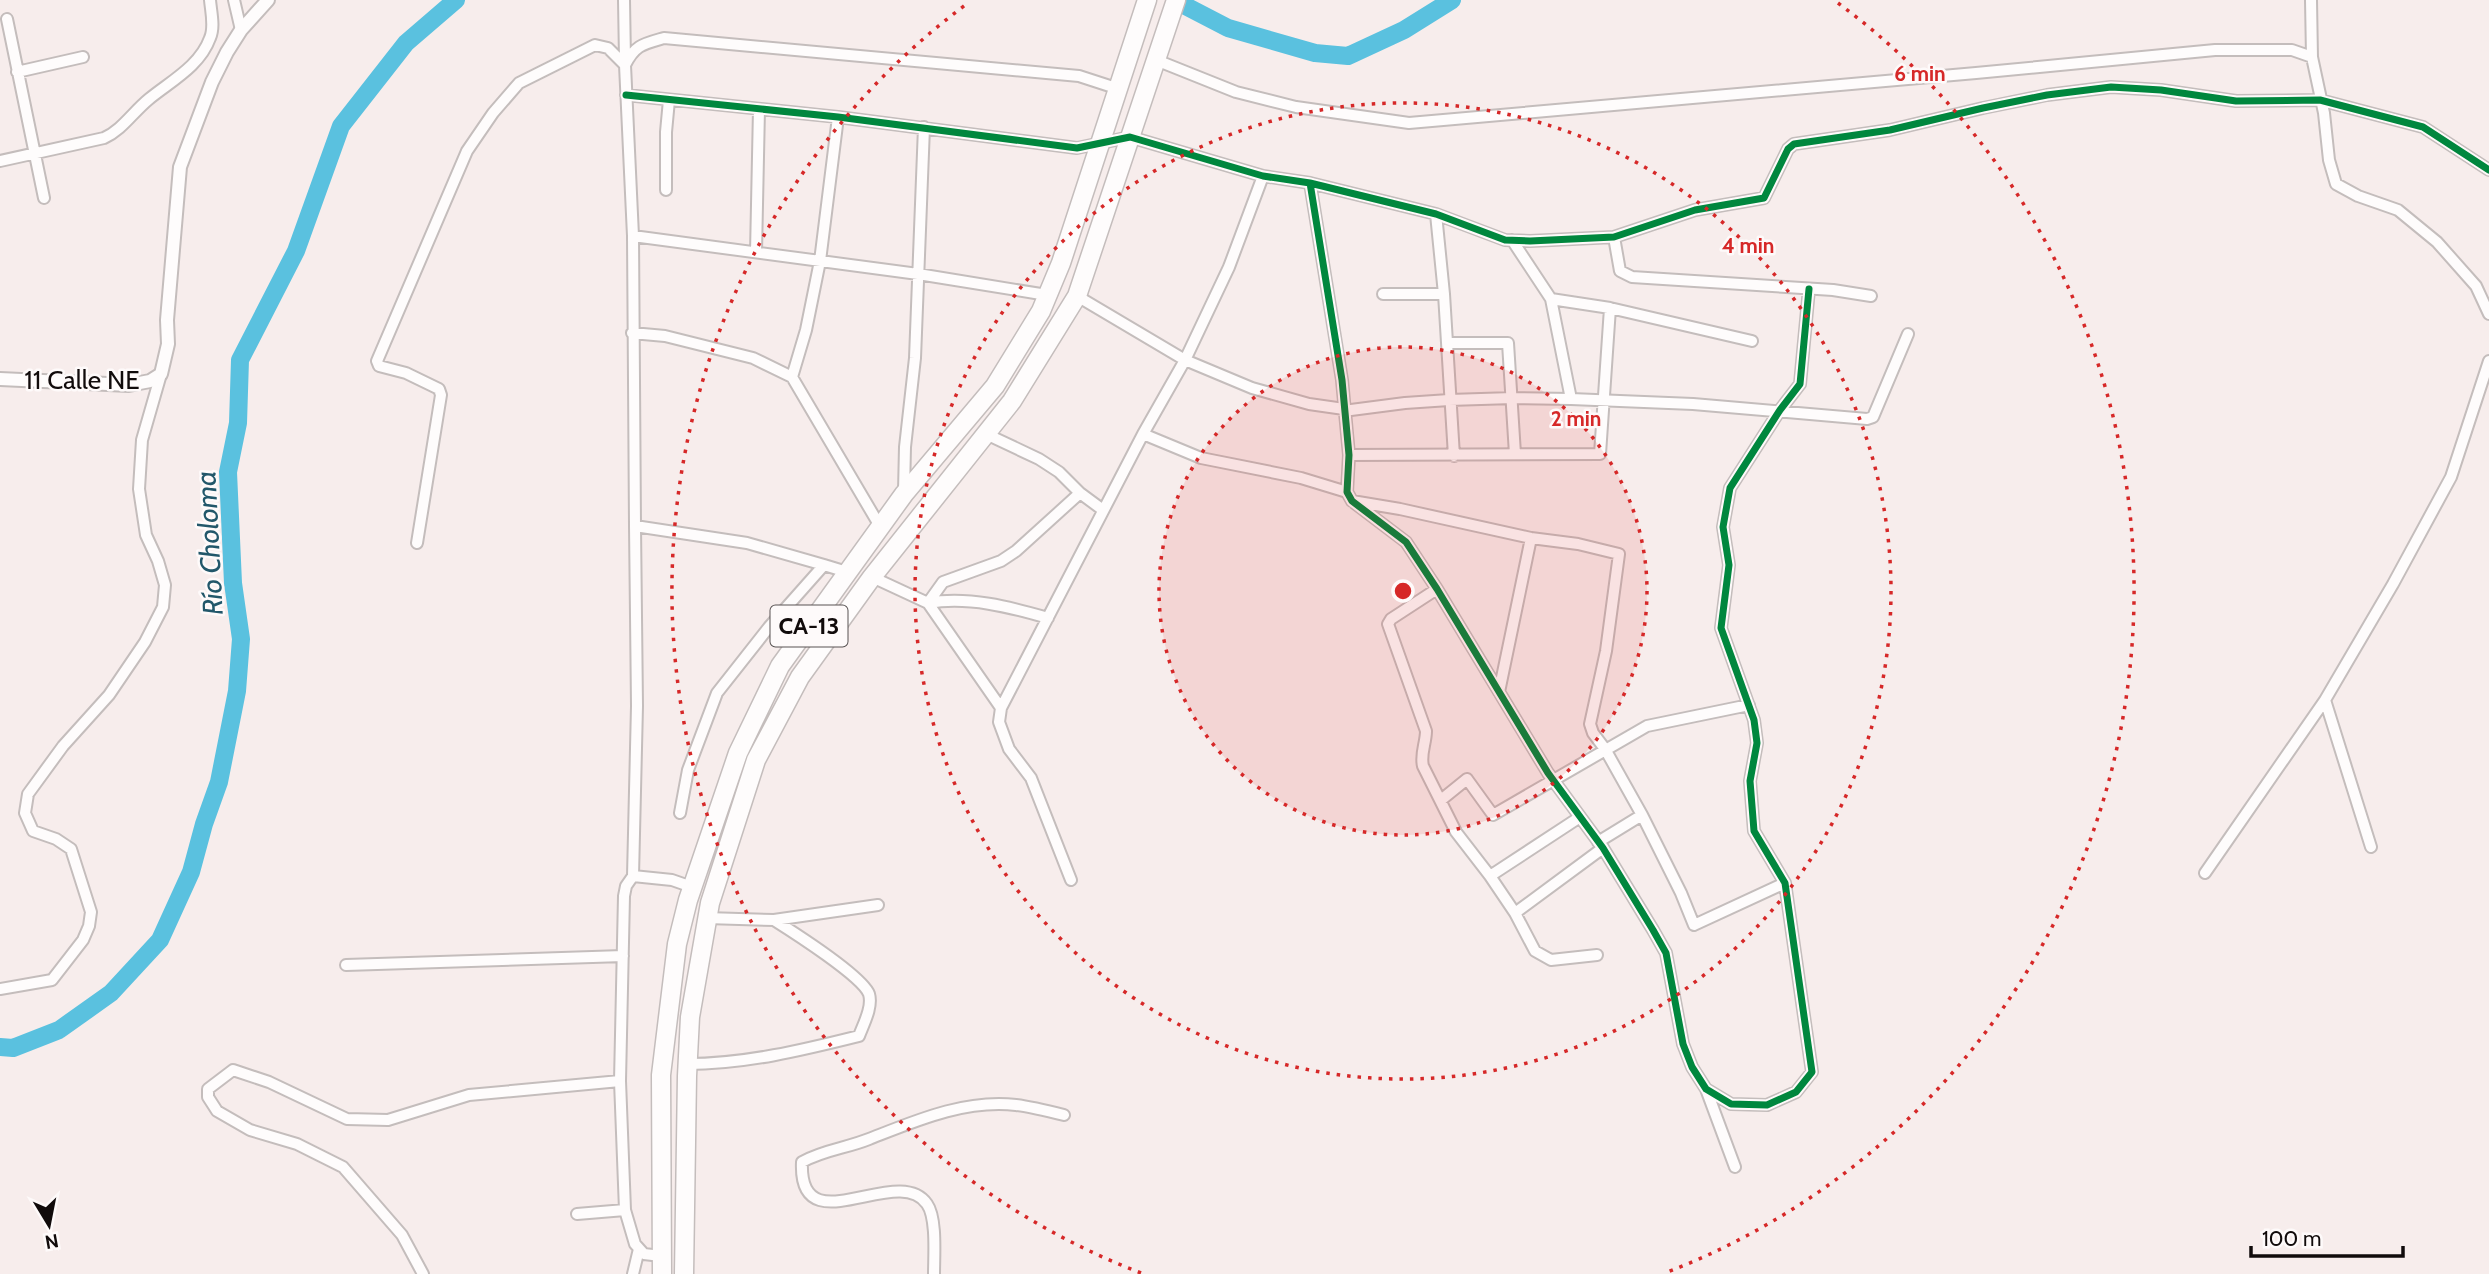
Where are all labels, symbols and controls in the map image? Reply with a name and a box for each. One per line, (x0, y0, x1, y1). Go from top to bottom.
text: 6 min (1894, 61, 1946, 86)
text: 4 min (1722, 233, 1774, 258)
street label: 11 Calle NE (24, 364, 140, 396)
text: 2 min (1551, 406, 1601, 431)
water label: Río Choloma (188, 470, 230, 616)
centre of rings (1391, 579, 1415, 603)
road number: CA-13 (770, 606, 848, 646)
north arrow (14, 1190, 84, 1260)
scale bar (2251, 1214, 2403, 1258)
text: 100 m (2262, 1226, 2321, 1251)
text: N (43, 1229, 60, 1254)

